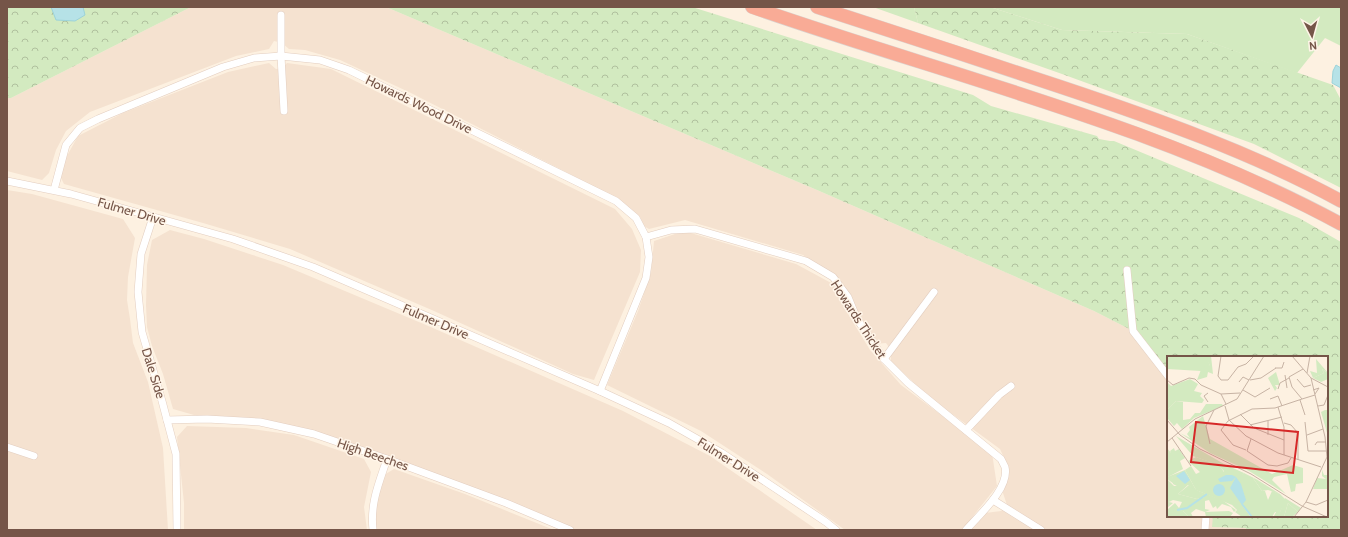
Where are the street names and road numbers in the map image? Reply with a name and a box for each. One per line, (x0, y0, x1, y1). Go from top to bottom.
street label: Howards Wood Drive (363, 71, 475, 137)
street label: Fulmer Drive (96, 194, 168, 228)
street label: Howards Thicket (828, 277, 891, 362)
street label: Fulmer Drive (400, 300, 472, 342)
street label: Dale Side (139, 346, 169, 401)
street label: High Beeches (335, 434, 411, 474)
street label: Fulmer Drive (695, 434, 763, 485)

